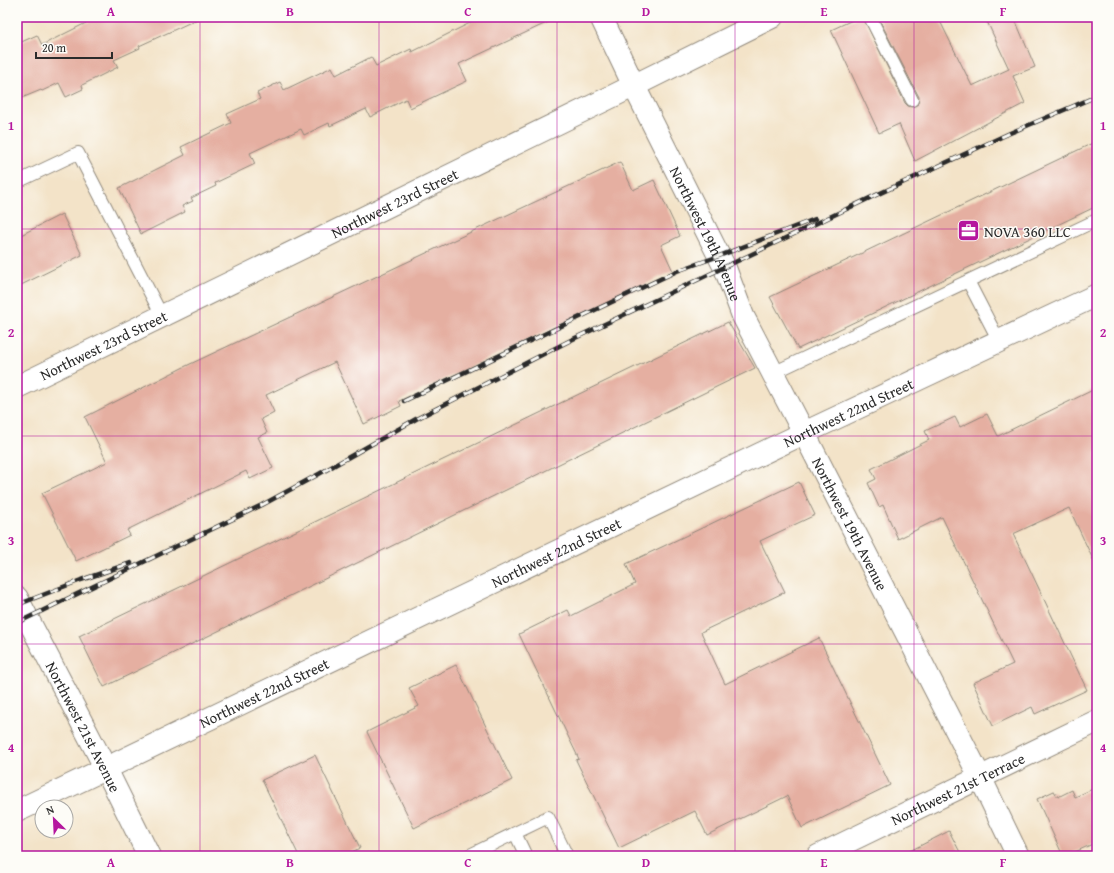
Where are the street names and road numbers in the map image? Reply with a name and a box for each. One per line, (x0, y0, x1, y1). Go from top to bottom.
street label: Northwest 23rd Street (327, 162, 462, 243)
street label: Northwest 19th Avenue (665, 163, 747, 304)
street label: Northwest 23rd Street (36, 305, 171, 385)
street label: Northwest 22nd Street (780, 372, 917, 452)
street label: Northwest 19th Avenue (808, 453, 893, 594)
street label: Northwest 22nd Street (488, 512, 625, 592)
street label: Northwest 22nd Street (196, 652, 333, 732)
street label: Northwest 21st Avenue (41, 658, 126, 796)
street label: Northwest 21st Terrace (887, 747, 1028, 830)

